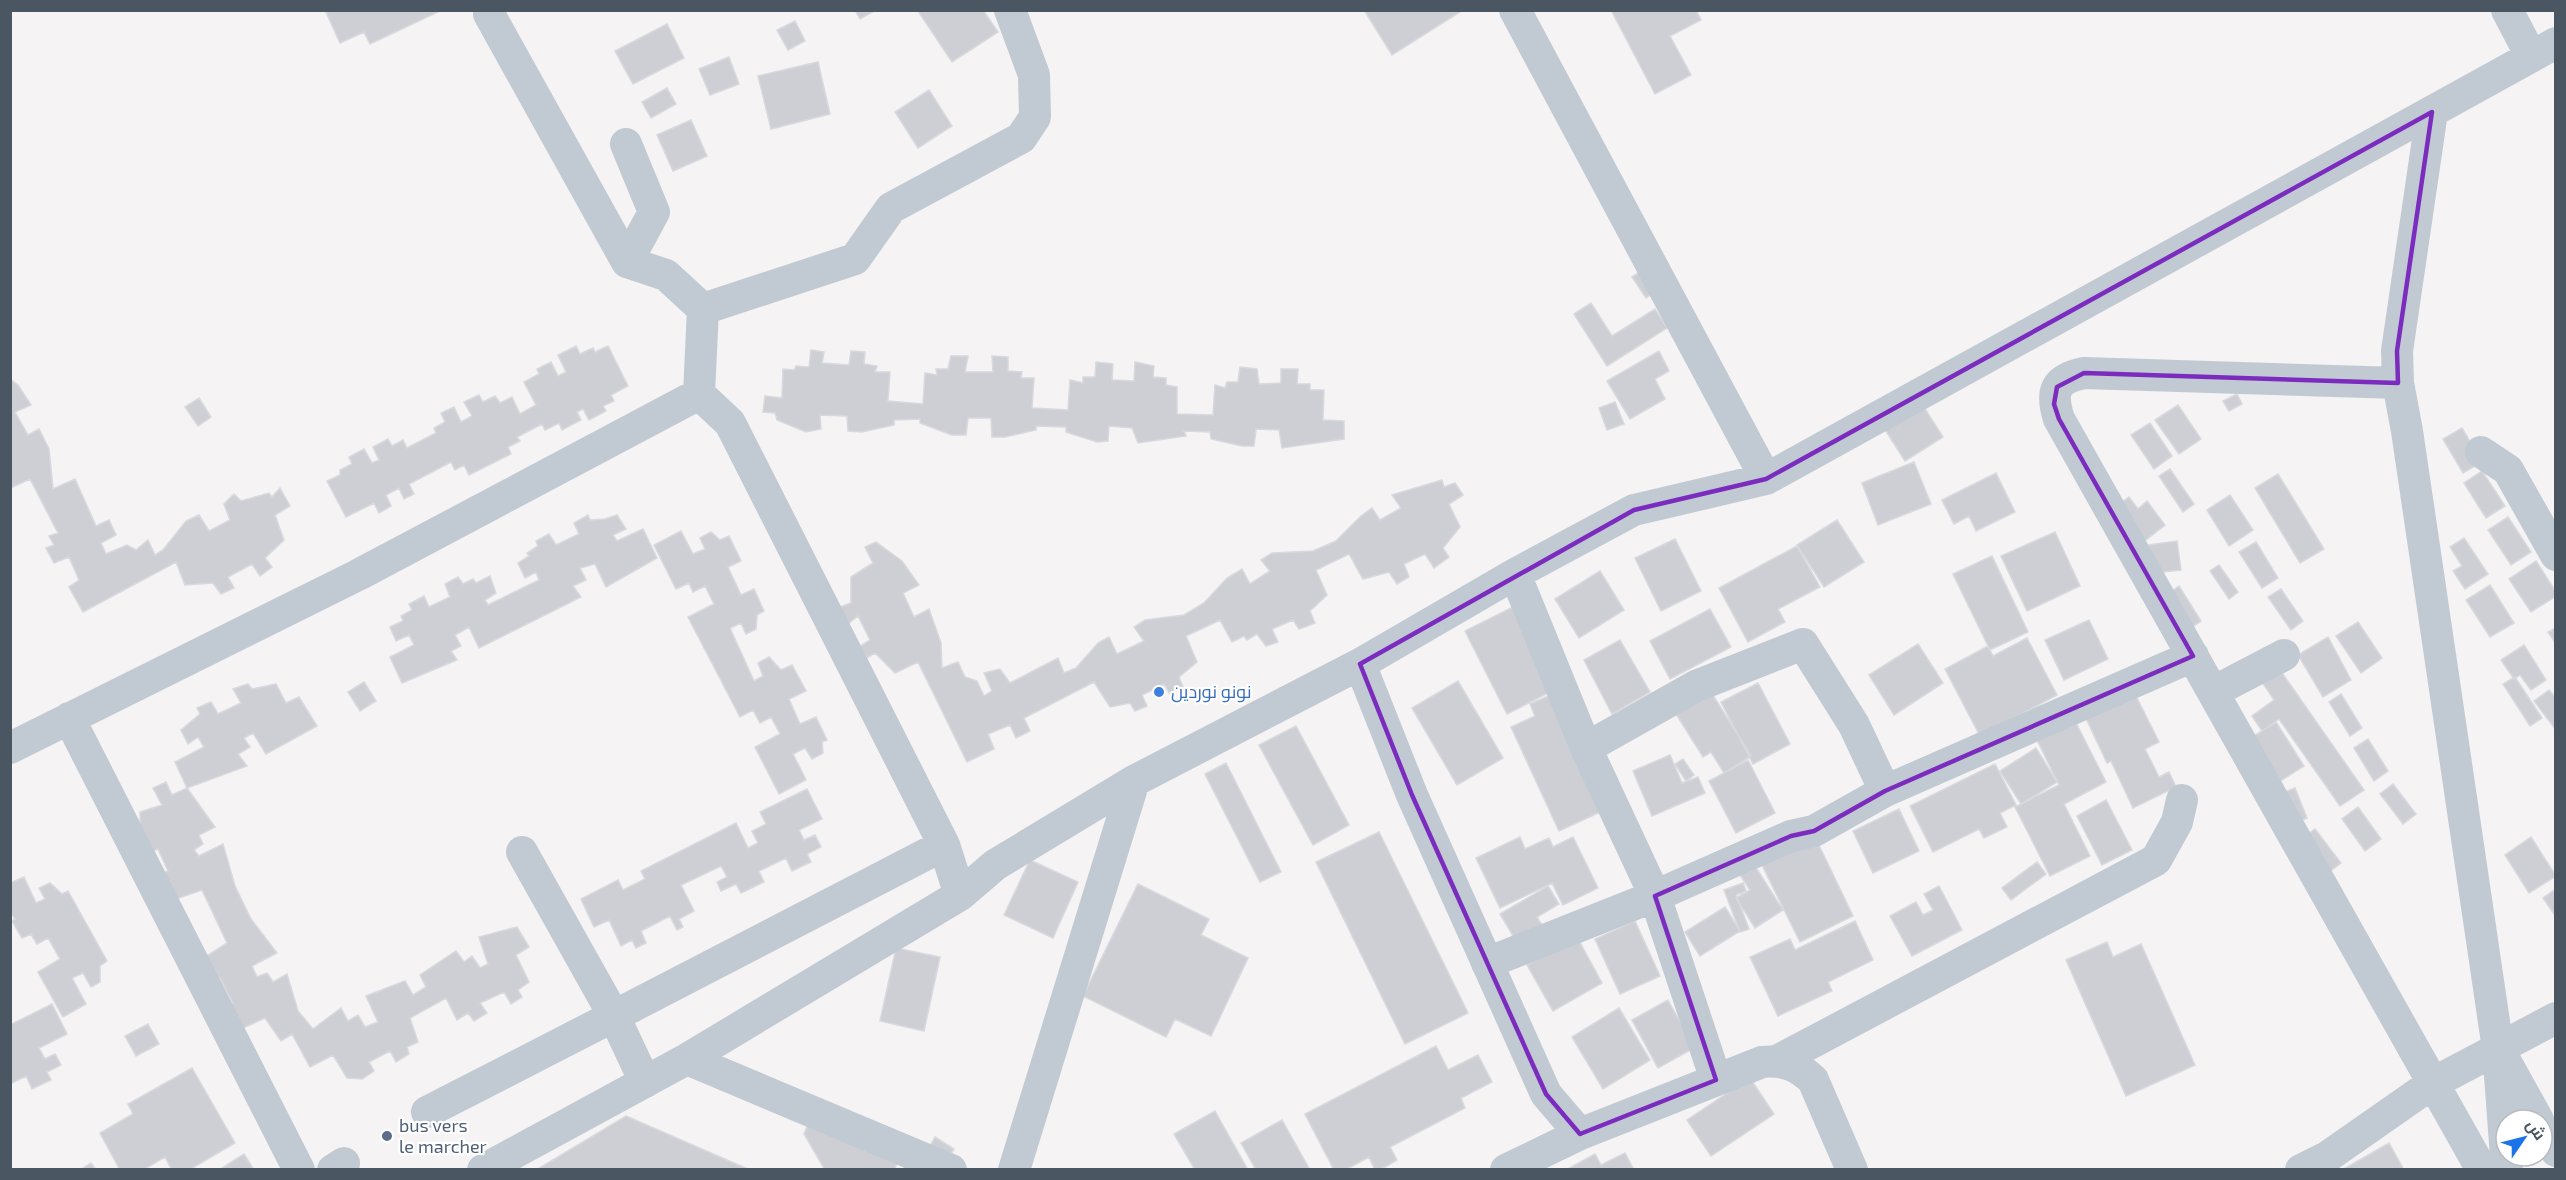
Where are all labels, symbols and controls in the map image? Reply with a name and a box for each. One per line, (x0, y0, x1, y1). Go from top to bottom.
place label: نونو نوردين (1171, 680, 1251, 703)
marker: نونو نوردين (1152, 685, 1166, 699)
north arrow (2494, 1108, 2554, 1168)
place label: bus vers le marcher (399, 1114, 487, 1157)
text: ش (2522, 1115, 2550, 1144)
marker: bus vers le marcher (380, 1129, 394, 1143)

